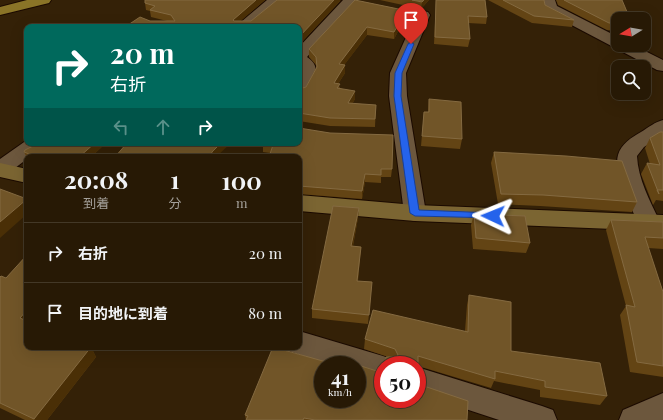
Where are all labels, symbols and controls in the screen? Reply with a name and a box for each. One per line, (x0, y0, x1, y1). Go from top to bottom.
pin (394, 3, 428, 44)
icon: arrive (400, 9, 422, 31)
north arrow (611, 12, 651, 52)
map controls (611, 12, 651, 100)
text: 20 m (110, 34, 175, 71)
icon: right (44, 40, 96, 92)
button: search (611, 60, 651, 100)
text: 右折 (110, 72, 146, 96)
icon: left (110, 116, 132, 138)
icon: ahead (152, 116, 174, 138)
icon: right (194, 116, 216, 138)
text: 20:08 (64, 163, 128, 195)
text: 1 (170, 163, 179, 195)
text: 100 (222, 164, 262, 196)
text: 到着 (83, 194, 109, 211)
text: 分 (168, 194, 181, 211)
text: m (236, 194, 247, 211)
position arrow (472, 195, 514, 237)
icon: right (44, 242, 66, 264)
text: 右折 (78, 243, 108, 263)
text: 20 m (249, 243, 282, 263)
icon: arrive (44, 302, 66, 324)
text: 目的地に到着 (78, 303, 168, 323)
text: 80 m (248, 303, 282, 323)
speed limit sign: 50 (374, 356, 426, 408)
text: 41 (331, 363, 349, 390)
text: km/h (328, 385, 352, 399)

